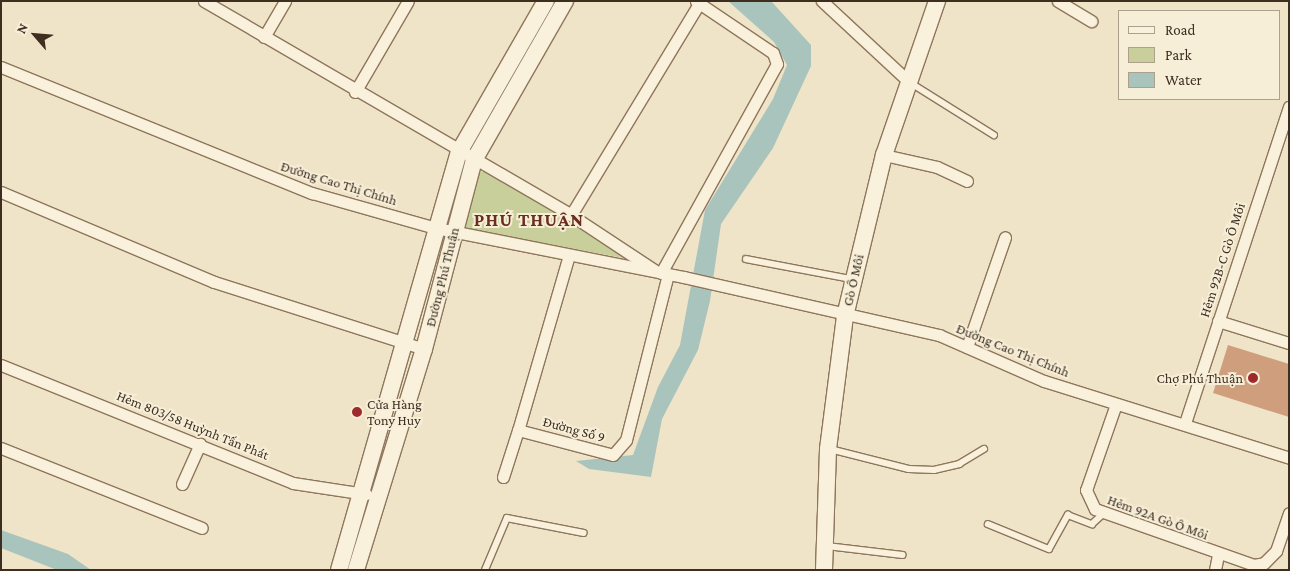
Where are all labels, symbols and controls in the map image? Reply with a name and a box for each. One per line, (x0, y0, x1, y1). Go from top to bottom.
north arrow (10, 10, 60, 60)
legend (1118, 10, 1280, 100)
text: N (12, 20, 31, 36)
text: Road (1165, 22, 1195, 38)
text: Park (1165, 47, 1192, 63)
text: Water (1165, 72, 1202, 88)
street label: Đường Cao Thị Chính (279, 157, 399, 209)
street label: Hẻm 92B-C Gò Ô Môi (1196, 201, 1248, 319)
district label: PHÚ THUẬN (473, 209, 585, 231)
street label: Đường Phú Thuận (422, 226, 462, 328)
street label: Gò Ô Môi (839, 252, 867, 308)
street label: Đường Cao Thị Chính (954, 320, 1072, 380)
place label: Chợ Phú Thuận (1156, 370, 1243, 386)
marker: Chợ Phú Thuận (1247, 372, 1259, 384)
street label: Hẻm 803/58 Huỳnh Tấn Phát (115, 387, 271, 463)
place label: Cửa Hàng Tony Huy (367, 396, 422, 428)
marker: Cửa Hàng Tony Huy (351, 406, 363, 418)
street label: Đường Số 9 (541, 413, 607, 445)
street label: Hẻm 92A Gò Ô Môi (1105, 491, 1211, 543)

